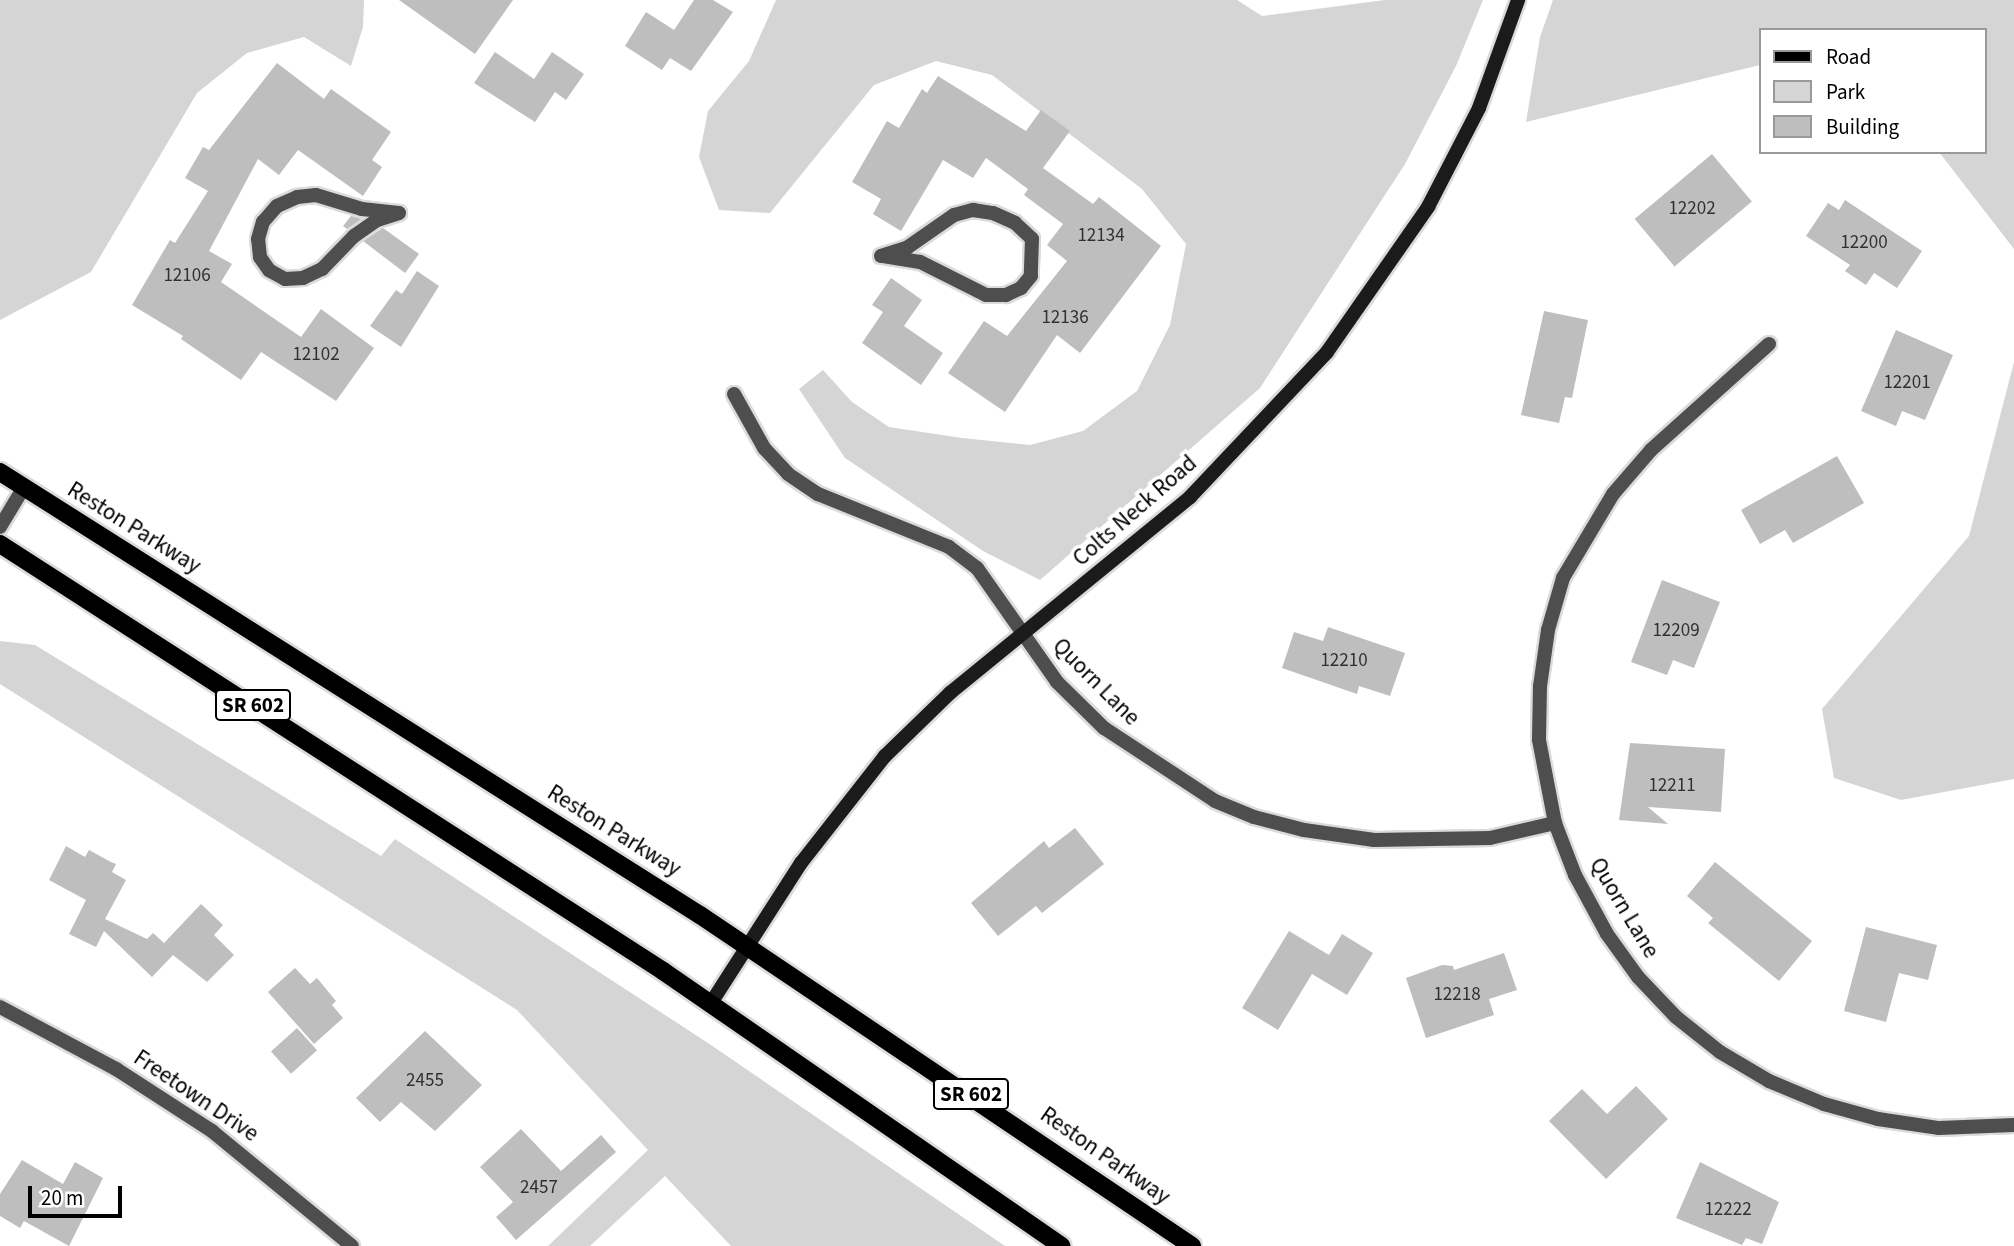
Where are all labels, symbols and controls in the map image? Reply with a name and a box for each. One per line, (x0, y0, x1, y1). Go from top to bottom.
legend (1758, 28, 1986, 154)
text: Road (1826, 42, 1871, 72)
text: Park (1826, 77, 1865, 107)
text: Building (1826, 112, 1899, 142)
house number: 12202 (1668, 198, 1716, 220)
house number: 12134 (1077, 225, 1125, 247)
house number: 12200 (1840, 232, 1888, 254)
house number: 12106 (163, 265, 211, 287)
house number: 12136 (1041, 307, 1089, 329)
house number: 12102 (292, 344, 340, 366)
house number: 12201 (1883, 372, 1931, 394)
street label: Colts Neck Road (1067, 450, 1203, 572)
street label: Reston Parkway (62, 476, 206, 580)
house number: 12209 (1652, 620, 1700, 642)
street label: Quorn Lane (1047, 633, 1145, 731)
house number: 12210 (1320, 650, 1368, 672)
road number: SR 602 (215, 688, 292, 722)
house number: 12211 (1648, 775, 1696, 797)
street label: Reston Parkway (542, 779, 686, 883)
street label: Quorn Lane (1583, 853, 1665, 963)
house number: 12218 (1433, 984, 1481, 1006)
street label: Freetown Drive (128, 1044, 264, 1148)
house number: 2455 (406, 1070, 444, 1092)
road number: SR 602 (932, 1076, 1010, 1112)
street label: Reston Parkway (1035, 1101, 1175, 1211)
scale bar (32, 1172, 126, 1216)
house number: 2457 (520, 1177, 558, 1199)
text: 20 m (41, 1183, 83, 1213)
house number: 12222 (1704, 1199, 1752, 1221)

